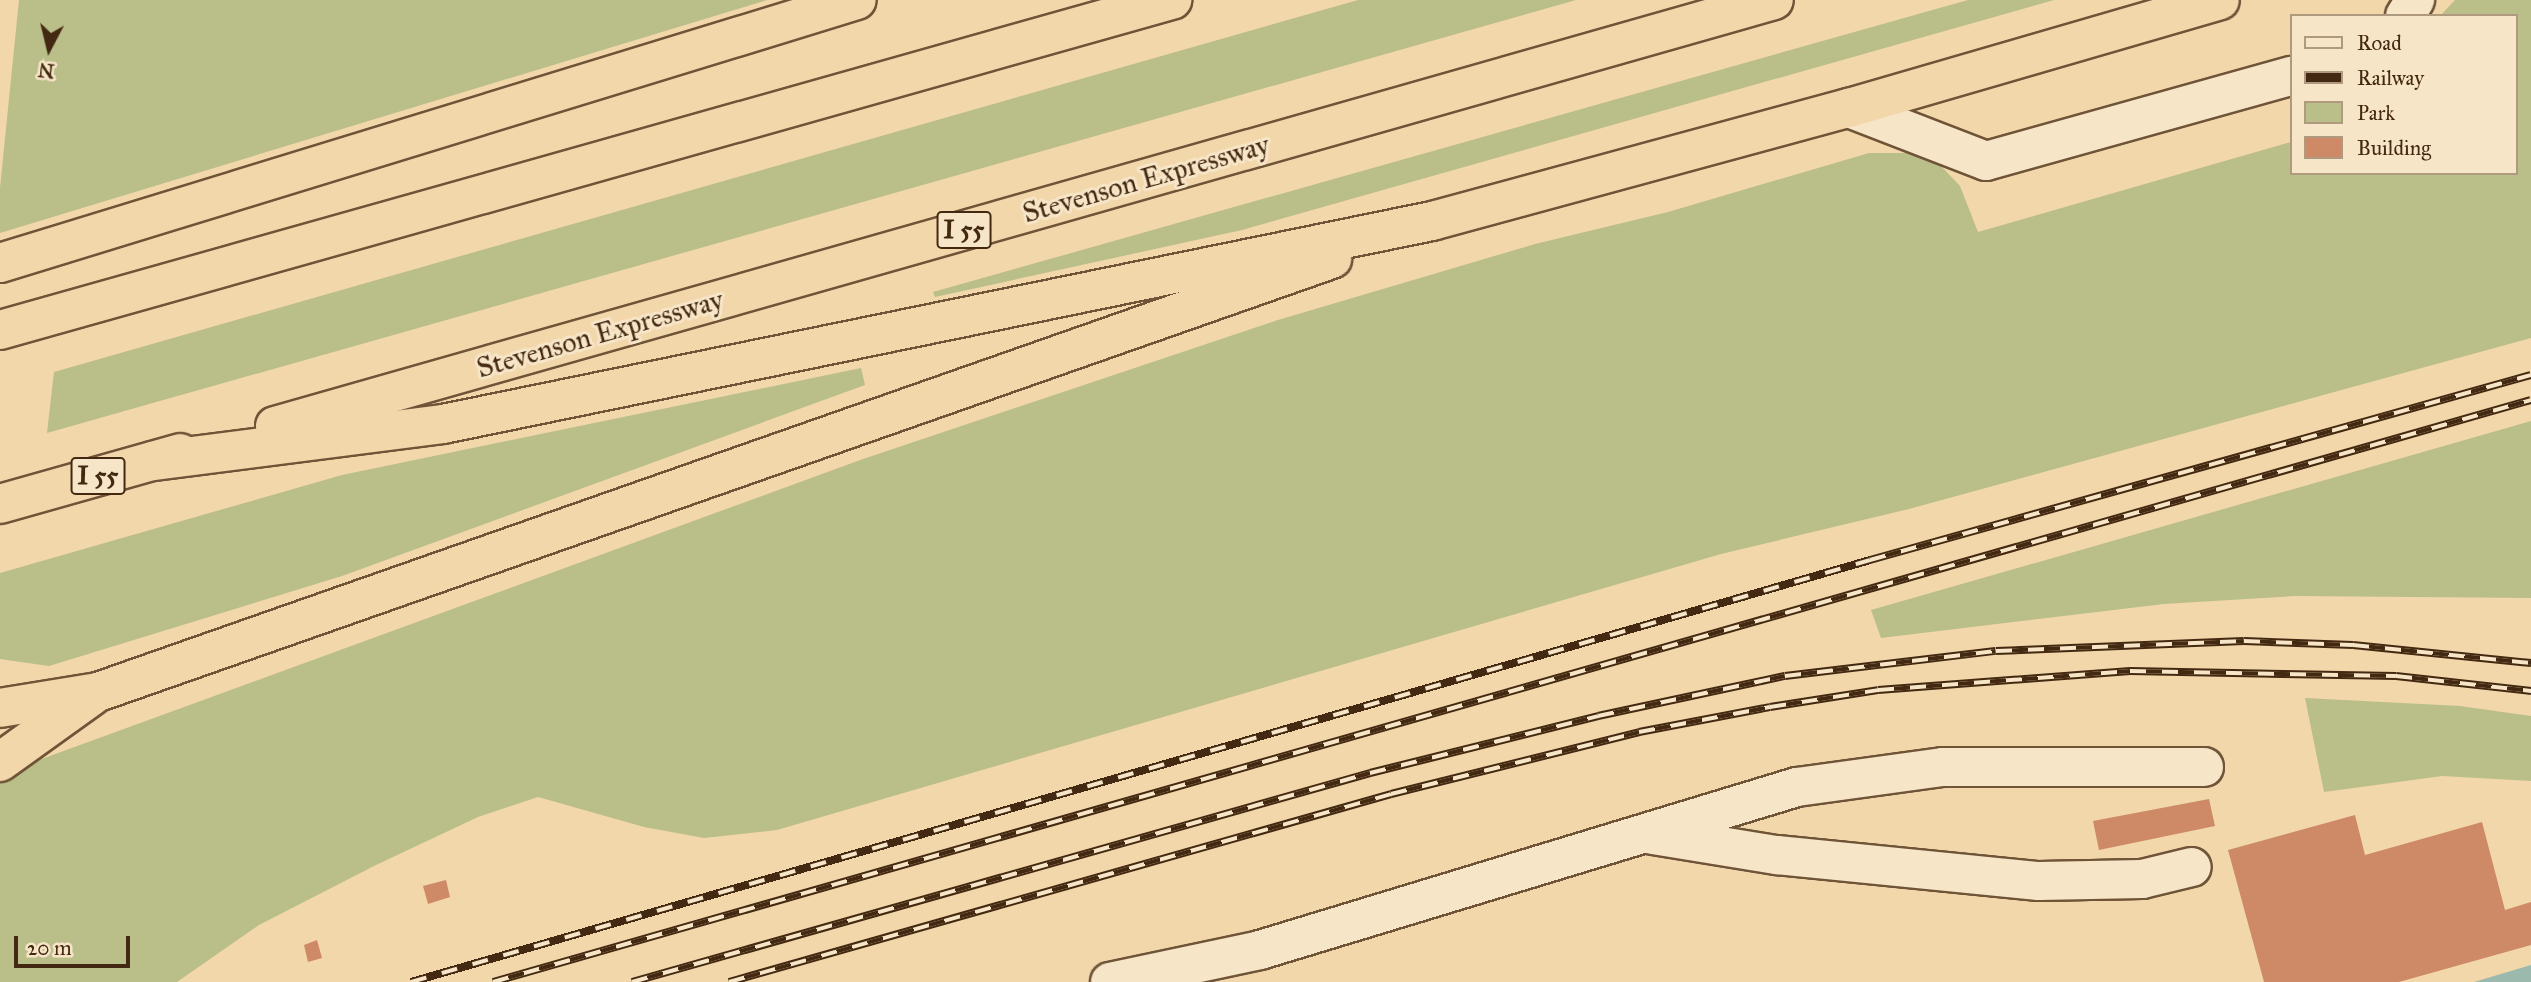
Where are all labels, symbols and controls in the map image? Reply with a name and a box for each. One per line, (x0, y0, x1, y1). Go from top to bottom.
north arrow (14, 14, 84, 84)
legend (2290, 14, 2517, 175)
text: Road (2357, 30, 2402, 56)
text: N (37, 58, 56, 83)
text: Railway (2357, 65, 2424, 91)
text: Park (2357, 100, 2395, 126)
street label: Stevenson Expressway (1019, 128, 1273, 230)
text: Building (2357, 135, 2431, 161)
road number: I 55 (936, 207, 992, 252)
street label: Stevenson Expressway (473, 283, 727, 385)
road number: I 55 (70, 454, 126, 498)
scale bar (18, 922, 133, 966)
text: 20 m (27, 935, 72, 961)

